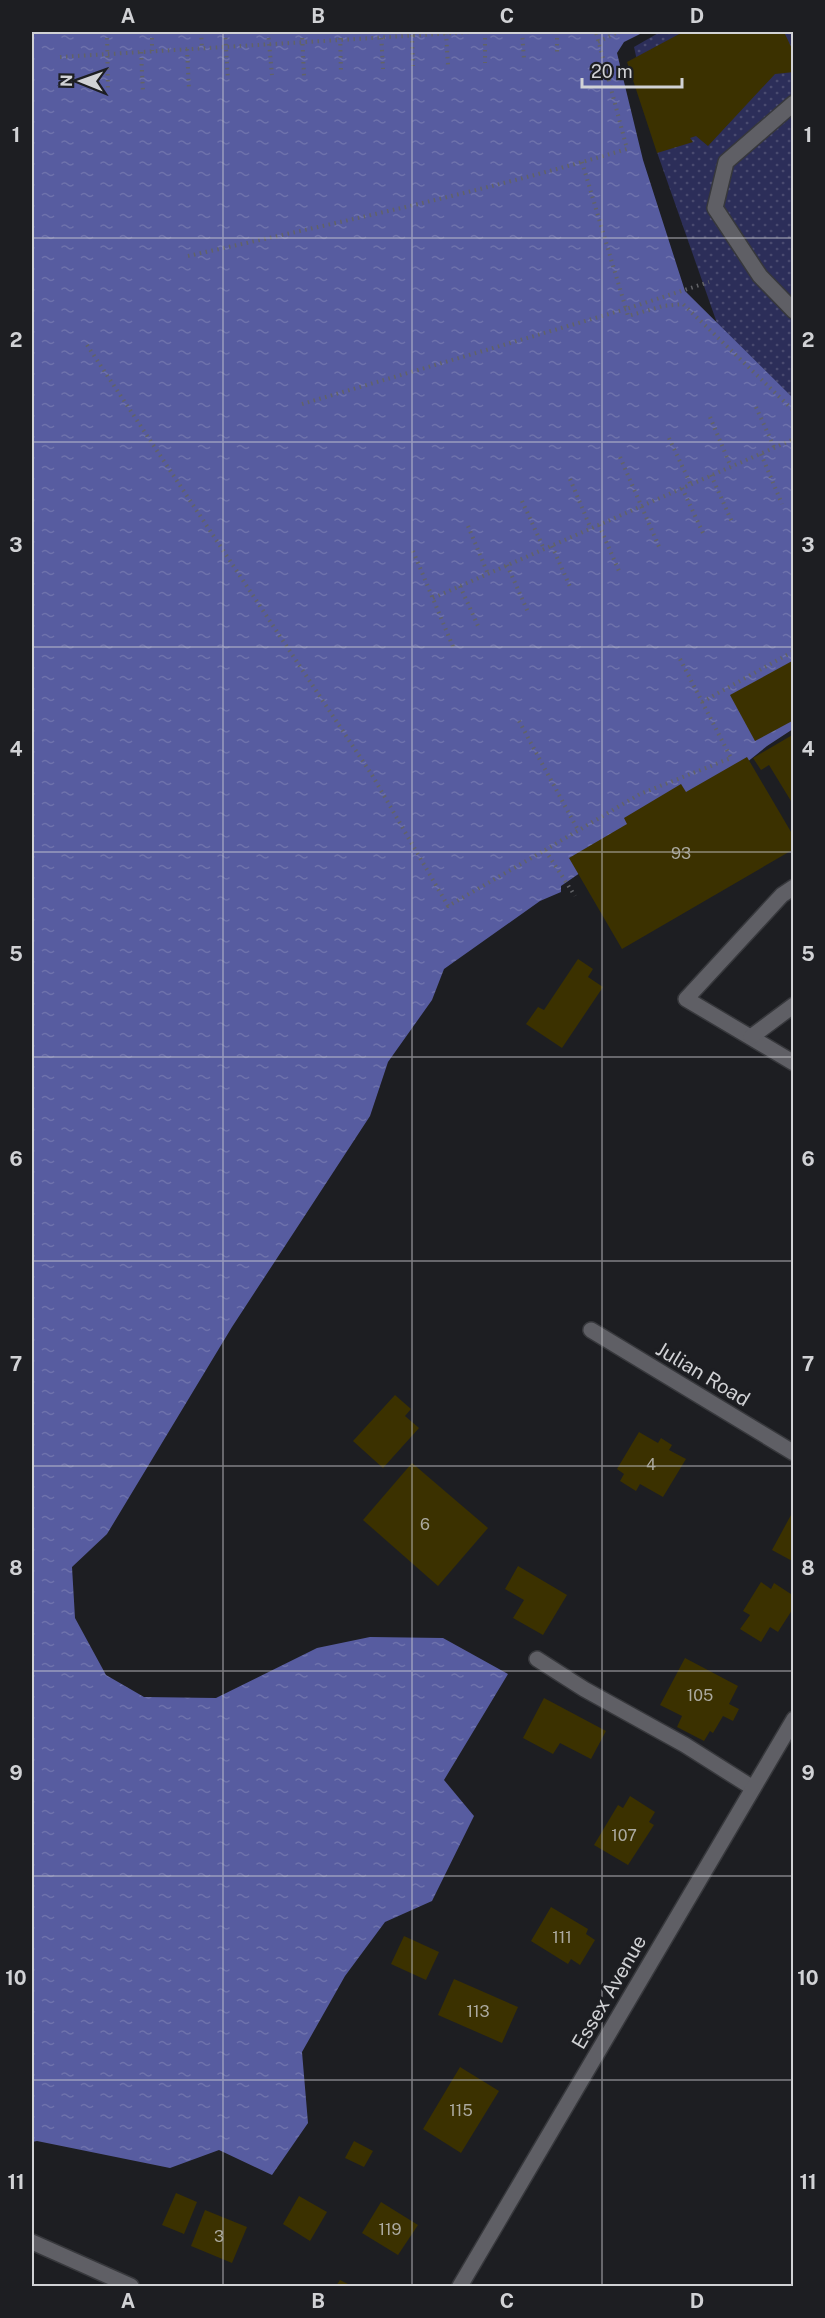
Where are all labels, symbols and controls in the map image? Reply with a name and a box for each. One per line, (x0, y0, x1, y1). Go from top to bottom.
text: A (121, 4, 135, 28)
text: B (311, 4, 325, 28)
text: C (500, 4, 514, 28)
text: D (690, 4, 704, 28)
north arrow (51, 51, 111, 111)
scale bar (582, 51, 682, 89)
text: 20 m (591, 61, 633, 82)
text: N (57, 74, 76, 87)
text: 1 (12, 123, 20, 147)
text: 1 (804, 123, 812, 147)
text: 2 (10, 328, 22, 352)
text: 2 (802, 328, 814, 352)
text: 3 (9, 533, 23, 557)
text: 3 (801, 533, 815, 557)
text: 4 (9, 737, 23, 761)
text: 4 (801, 737, 815, 761)
house number: 93 (671, 844, 691, 863)
text: 5 (9, 942, 23, 966)
text: 5 (801, 942, 815, 966)
text: 6 (9, 1147, 23, 1171)
text: 6 (801, 1147, 815, 1171)
street label: Julian Road (652, 1337, 754, 1411)
text: 7 (10, 1352, 22, 1376)
text: 7 (802, 1352, 814, 1376)
house number: 4 (646, 1455, 656, 1474)
house number: 6 (420, 1515, 430, 1534)
text: 8 (9, 1556, 23, 1580)
text: 8 (801, 1556, 815, 1580)
house number: 105 (687, 1686, 713, 1705)
text: 9 (9, 1761, 23, 1785)
text: 9 (801, 1761, 815, 1785)
house number: 107 (611, 1826, 637, 1845)
house number: 111 (552, 1928, 572, 1947)
street label: Essex Avenue (567, 1931, 651, 2053)
text: 10 (5, 1966, 27, 1990)
text: 10 (797, 1966, 819, 1990)
house number: 113 (466, 2002, 490, 2021)
house number: 115 (449, 2101, 473, 2120)
text: 11 (7, 2170, 25, 2194)
text: 11 (799, 2170, 817, 2194)
house number: 119 (378, 2220, 402, 2239)
house number: 3 (214, 2227, 224, 2246)
text: A (121, 2289, 135, 2313)
text: B (311, 2289, 325, 2313)
text: C (500, 2289, 514, 2313)
text: D (690, 2289, 704, 2313)

